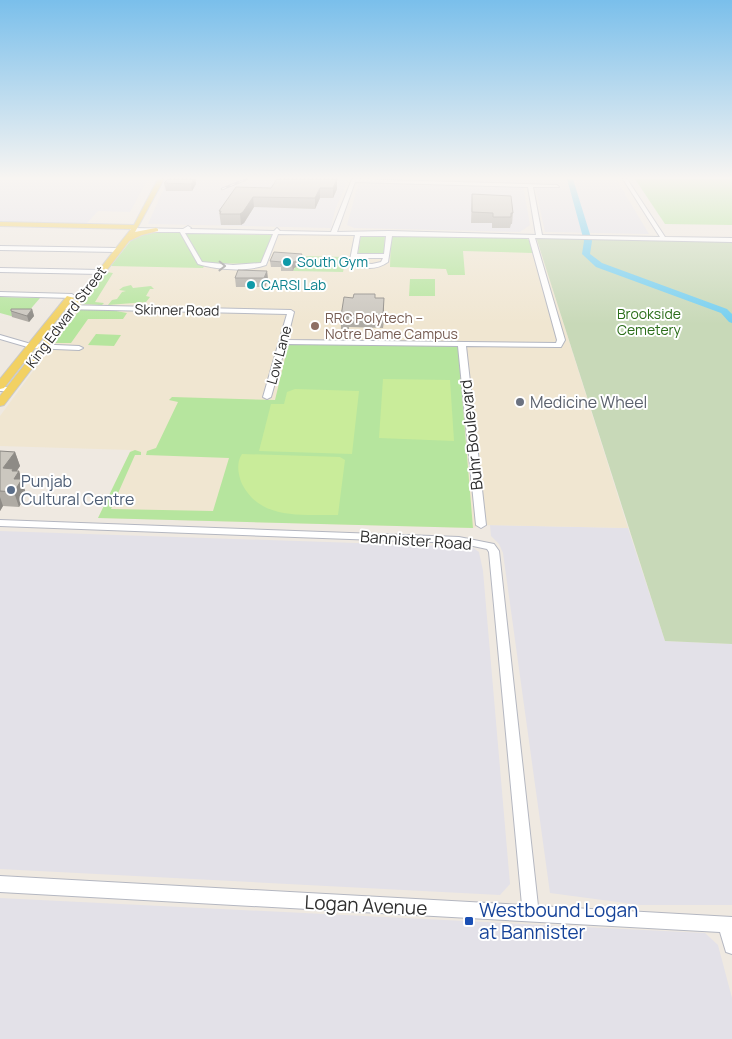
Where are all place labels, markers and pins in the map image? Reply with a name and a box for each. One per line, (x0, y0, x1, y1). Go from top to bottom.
place label: South Gym (297, 252, 368, 271)
marker: South Gym (281, 256, 293, 268)
place label: CARSI Lab (261, 275, 326, 294)
marker: CARSI Lab (245, 279, 257, 291)
place label: RRC Polytech – Notre Dame Campus (325, 308, 458, 343)
marker: RRC Polytech – Notre Dame Campus (309, 320, 321, 332)
place label: Medicine Wheel (530, 391, 647, 413)
marker: Medicine Wheel (514, 396, 526, 408)
place label: Punjab Cultural Centre (21, 470, 134, 510)
marker: Punjab Cultural Centre (5, 484, 17, 496)
place label: Westbound Logan at Bannister (479, 897, 638, 945)
marker: Westbound Logan at Bannister (463, 915, 475, 927)

